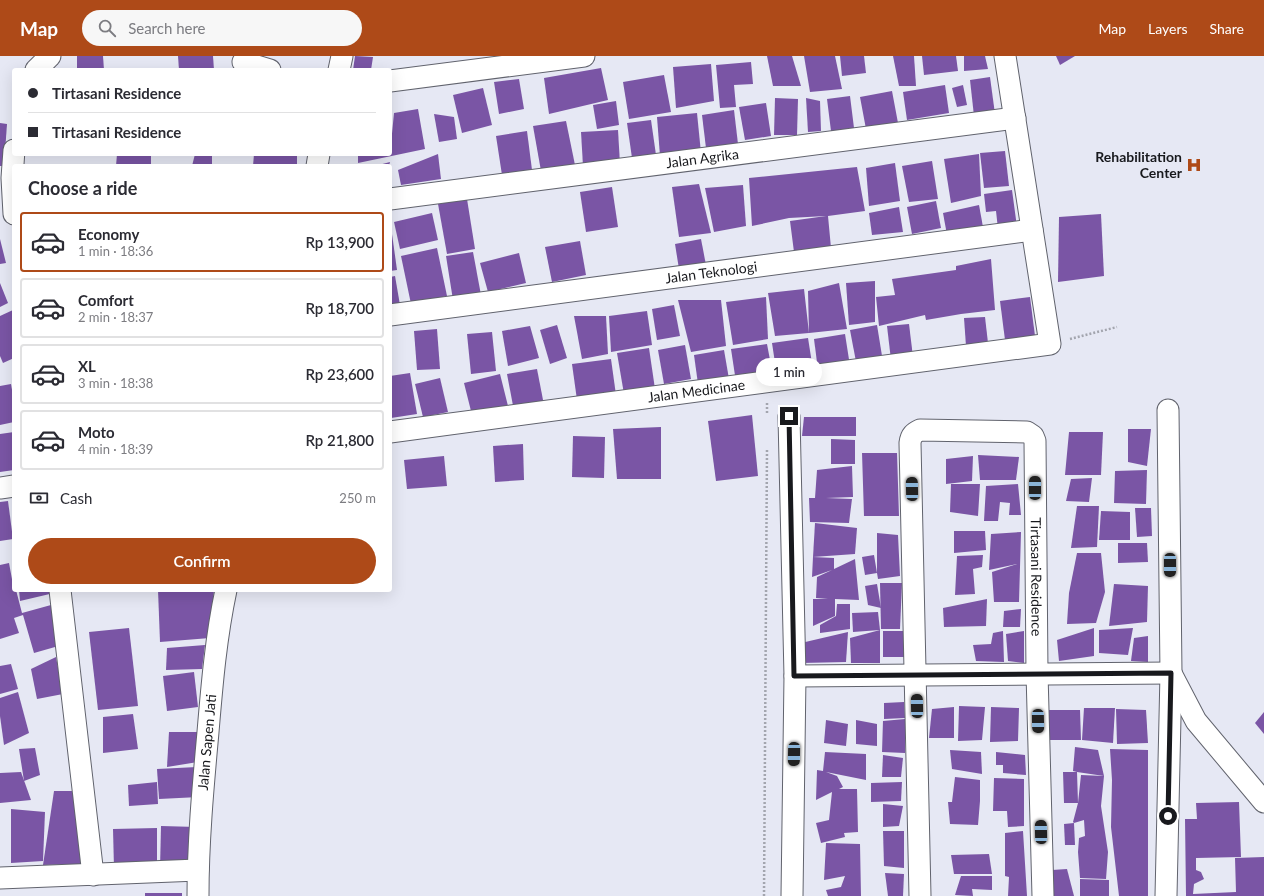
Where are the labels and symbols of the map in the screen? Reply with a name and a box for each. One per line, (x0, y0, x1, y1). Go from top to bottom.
street label: Jalan Agrika (665, 145, 740, 171)
place label: Rehabilitation Center (1095, 148, 1183, 181)
hospital icon: Rehabilitation Center (1185, 156, 1203, 174)
street label: Jalan Teknologi (664, 257, 758, 286)
callout: 1 min (756, 358, 822, 386)
street label: Jalan Medicinae (647, 376, 746, 406)
route end (780, 407, 798, 425)
car (1029, 476, 1041, 500)
car (906, 477, 918, 501)
street label: Tirtasani Residence (1028, 517, 1046, 636)
car (1164, 553, 1176, 577)
street label: Jalan Sapen Jati (194, 693, 219, 791)
car (911, 694, 923, 718)
car (1032, 709, 1044, 733)
car (788, 742, 800, 766)
route start (1159, 807, 1177, 825)
car (1035, 820, 1047, 844)

